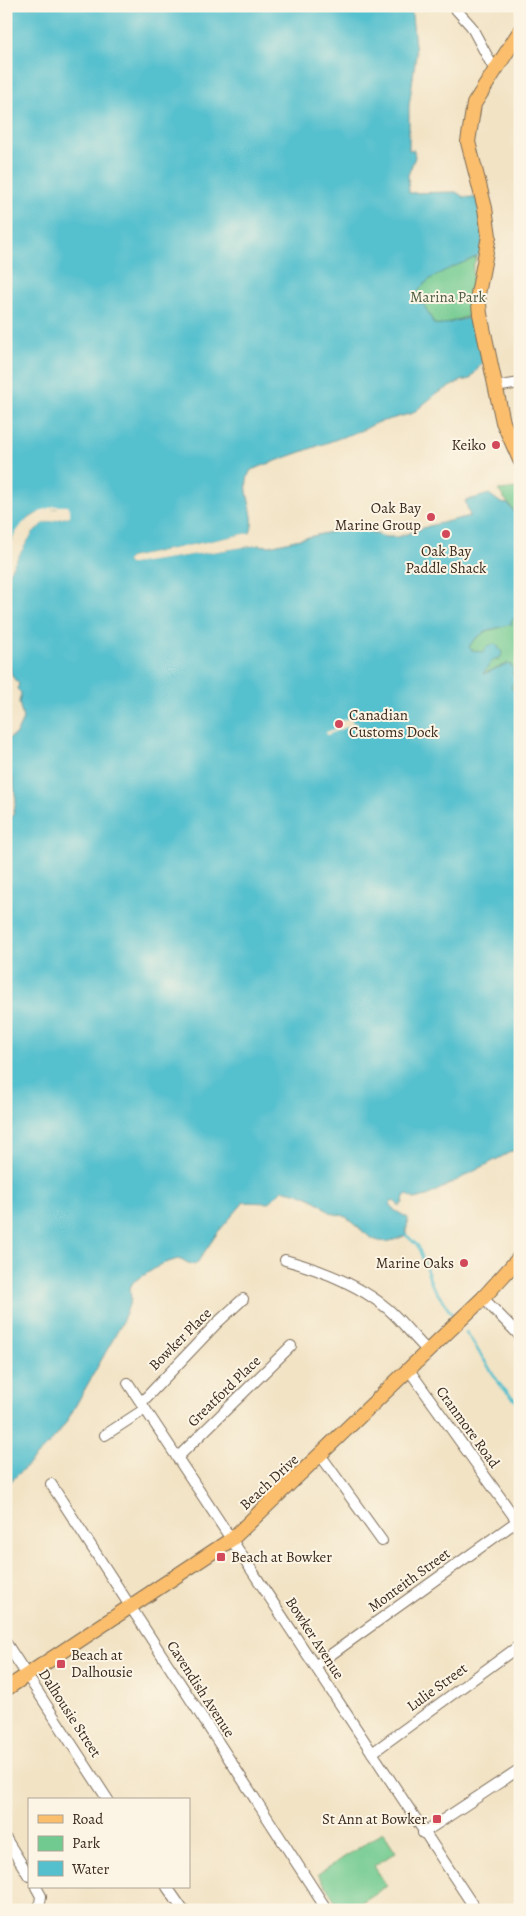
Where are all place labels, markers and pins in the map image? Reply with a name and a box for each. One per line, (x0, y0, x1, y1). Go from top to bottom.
place label: Keiko (451, 435, 486, 455)
marker: Keiko (490, 439, 502, 451)
place label: Oak Bay Marine Group (335, 498, 421, 535)
marker: Oak Bay Marine Group (425, 511, 437, 523)
marker: Oak Bay Paddle Shack (440, 528, 452, 540)
place label: Oak Bay Paddle Shack (405, 541, 487, 578)
place label: Canadian Customs Dock (349, 705, 439, 742)
marker: Canadian Customs Dock (333, 718, 345, 730)
place label: Marine Oaks (376, 1253, 454, 1273)
marker: Marine Oaks (458, 1257, 470, 1269)
place label: Beach at Bowker (231, 1547, 332, 1567)
marker: Beach at Bowker (215, 1551, 227, 1563)
place label: Beach at Dalhousie (71, 1645, 133, 1682)
marker: Beach at Dalhousie (55, 1658, 67, 1670)
place label: St Ann at Bowker (322, 1809, 427, 1829)
marker: St Ann at Bowker (431, 1813, 443, 1825)

